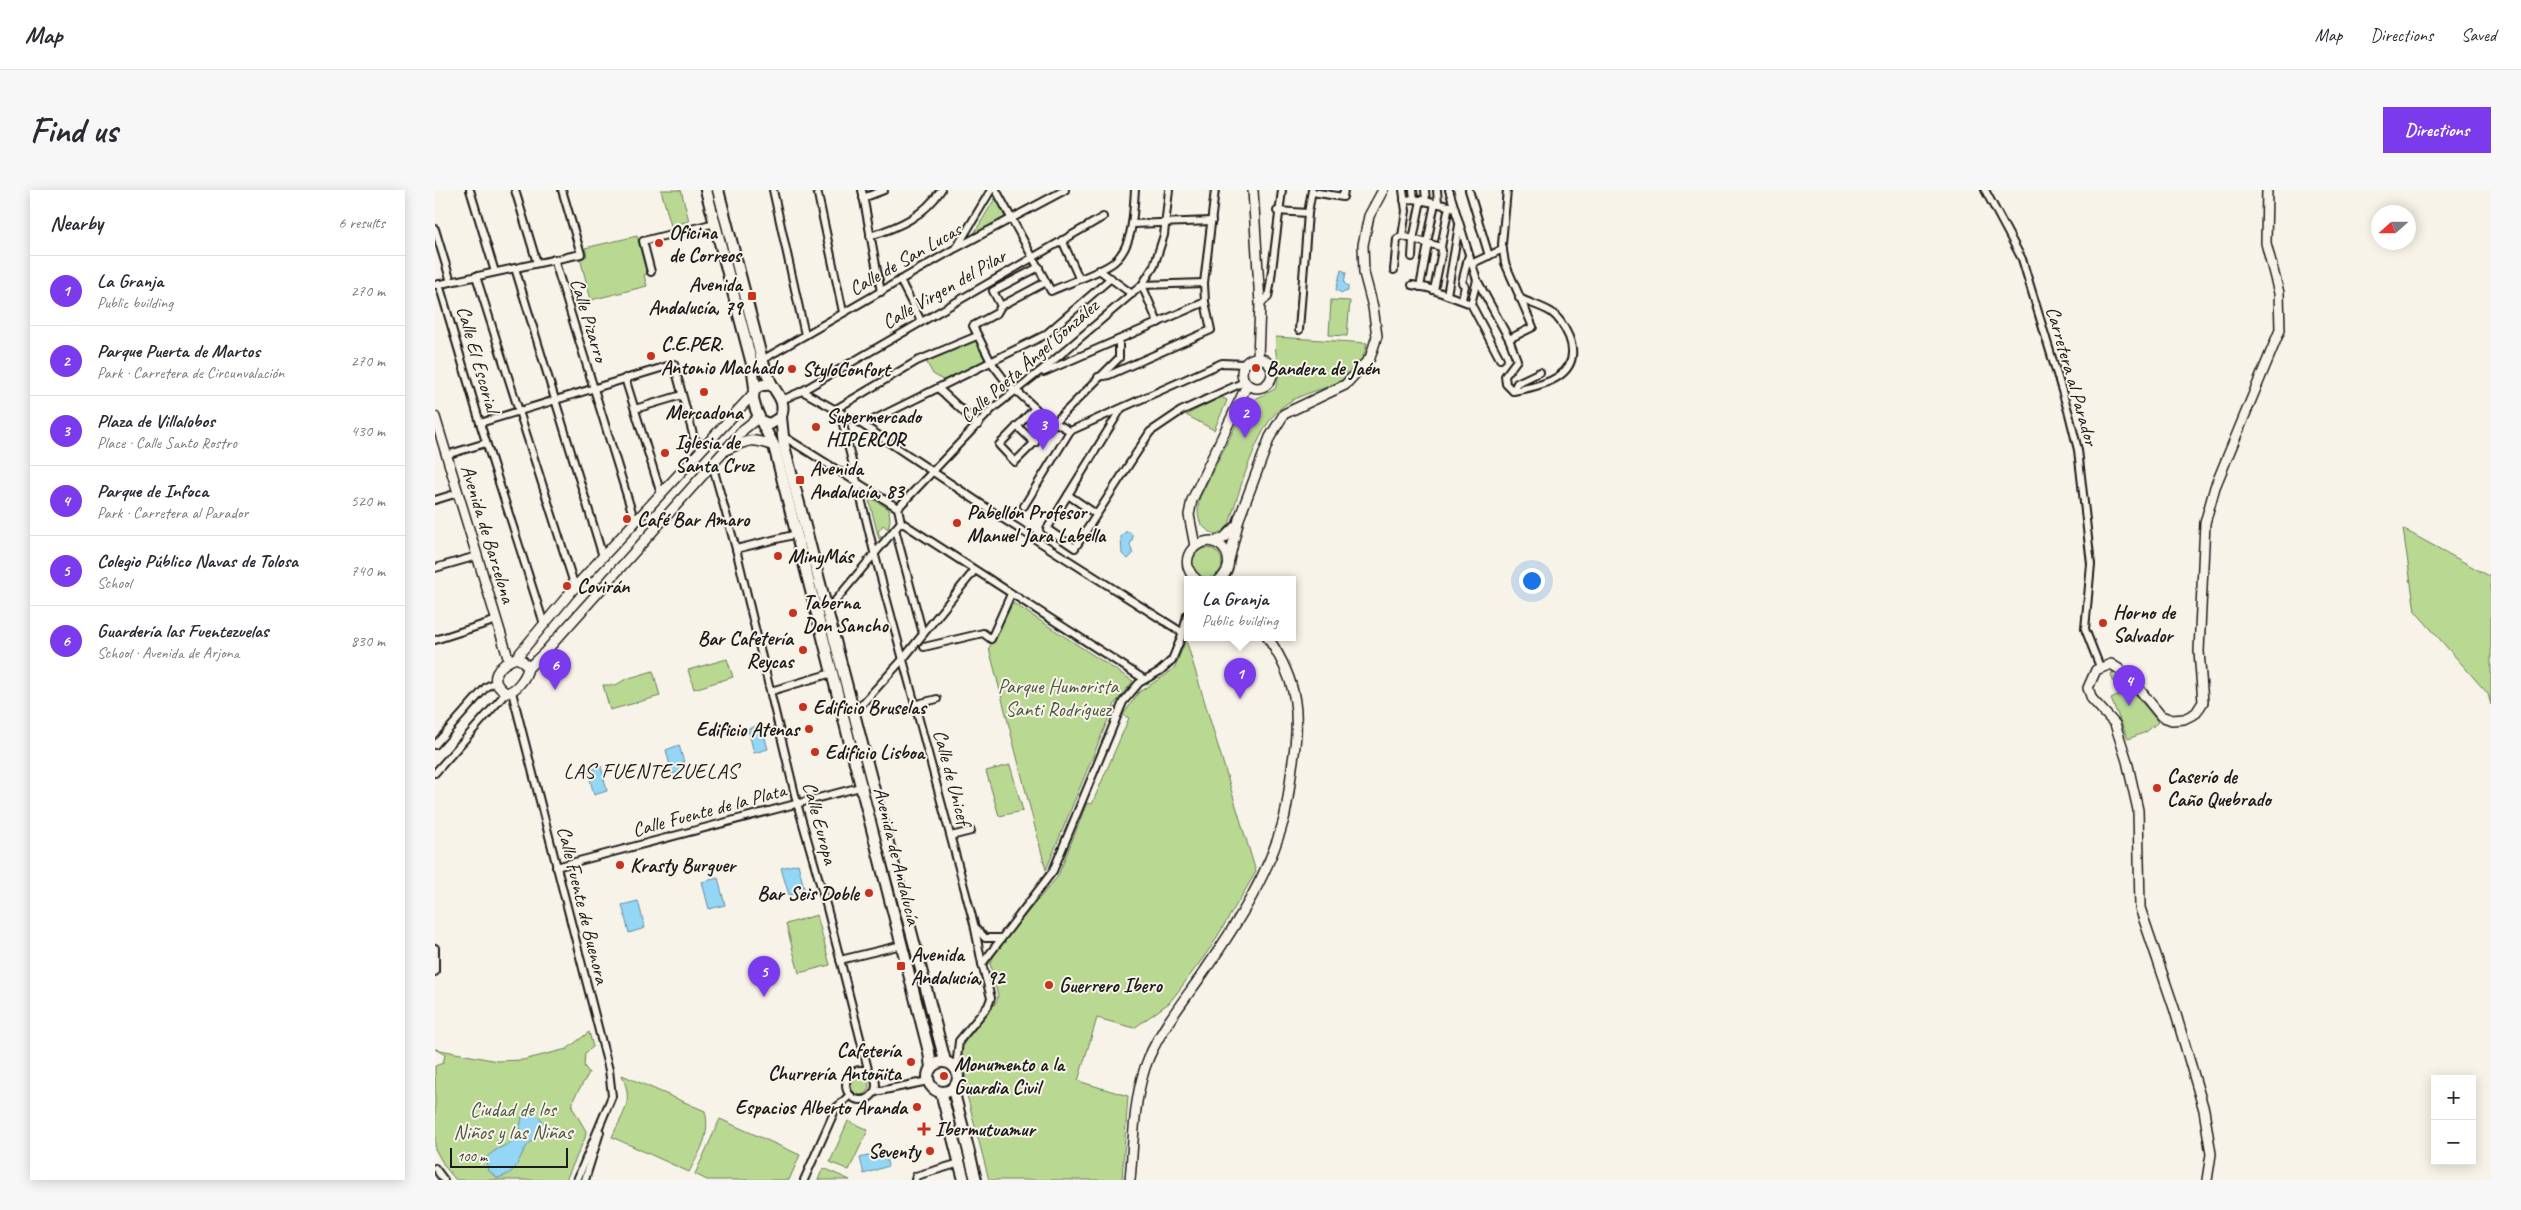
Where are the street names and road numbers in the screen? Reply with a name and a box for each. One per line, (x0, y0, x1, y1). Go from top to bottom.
street label: Calle de San Lucas (844, 216, 967, 301)
street label: Calle Virgen del Pilar (877, 242, 1012, 335)
street label: Calle Pizarro (564, 275, 614, 367)
street label: Calle Poeta Ángel González (954, 293, 1105, 428)
street label: Calle El Escorial (451, 303, 506, 418)
street label: Carretera al Parador (2040, 303, 2104, 450)
street label: Avenida de Barcelona (455, 462, 521, 608)
street label: Calle de Unicef (927, 727, 978, 832)
street label: Calle Fuente de la Plata (629, 777, 790, 843)
street label: Calle Europa (797, 779, 843, 869)
street label: Avenida de Andalucía (868, 785, 926, 929)
street label: Calle Fuente de Buenora (551, 824, 615, 988)

